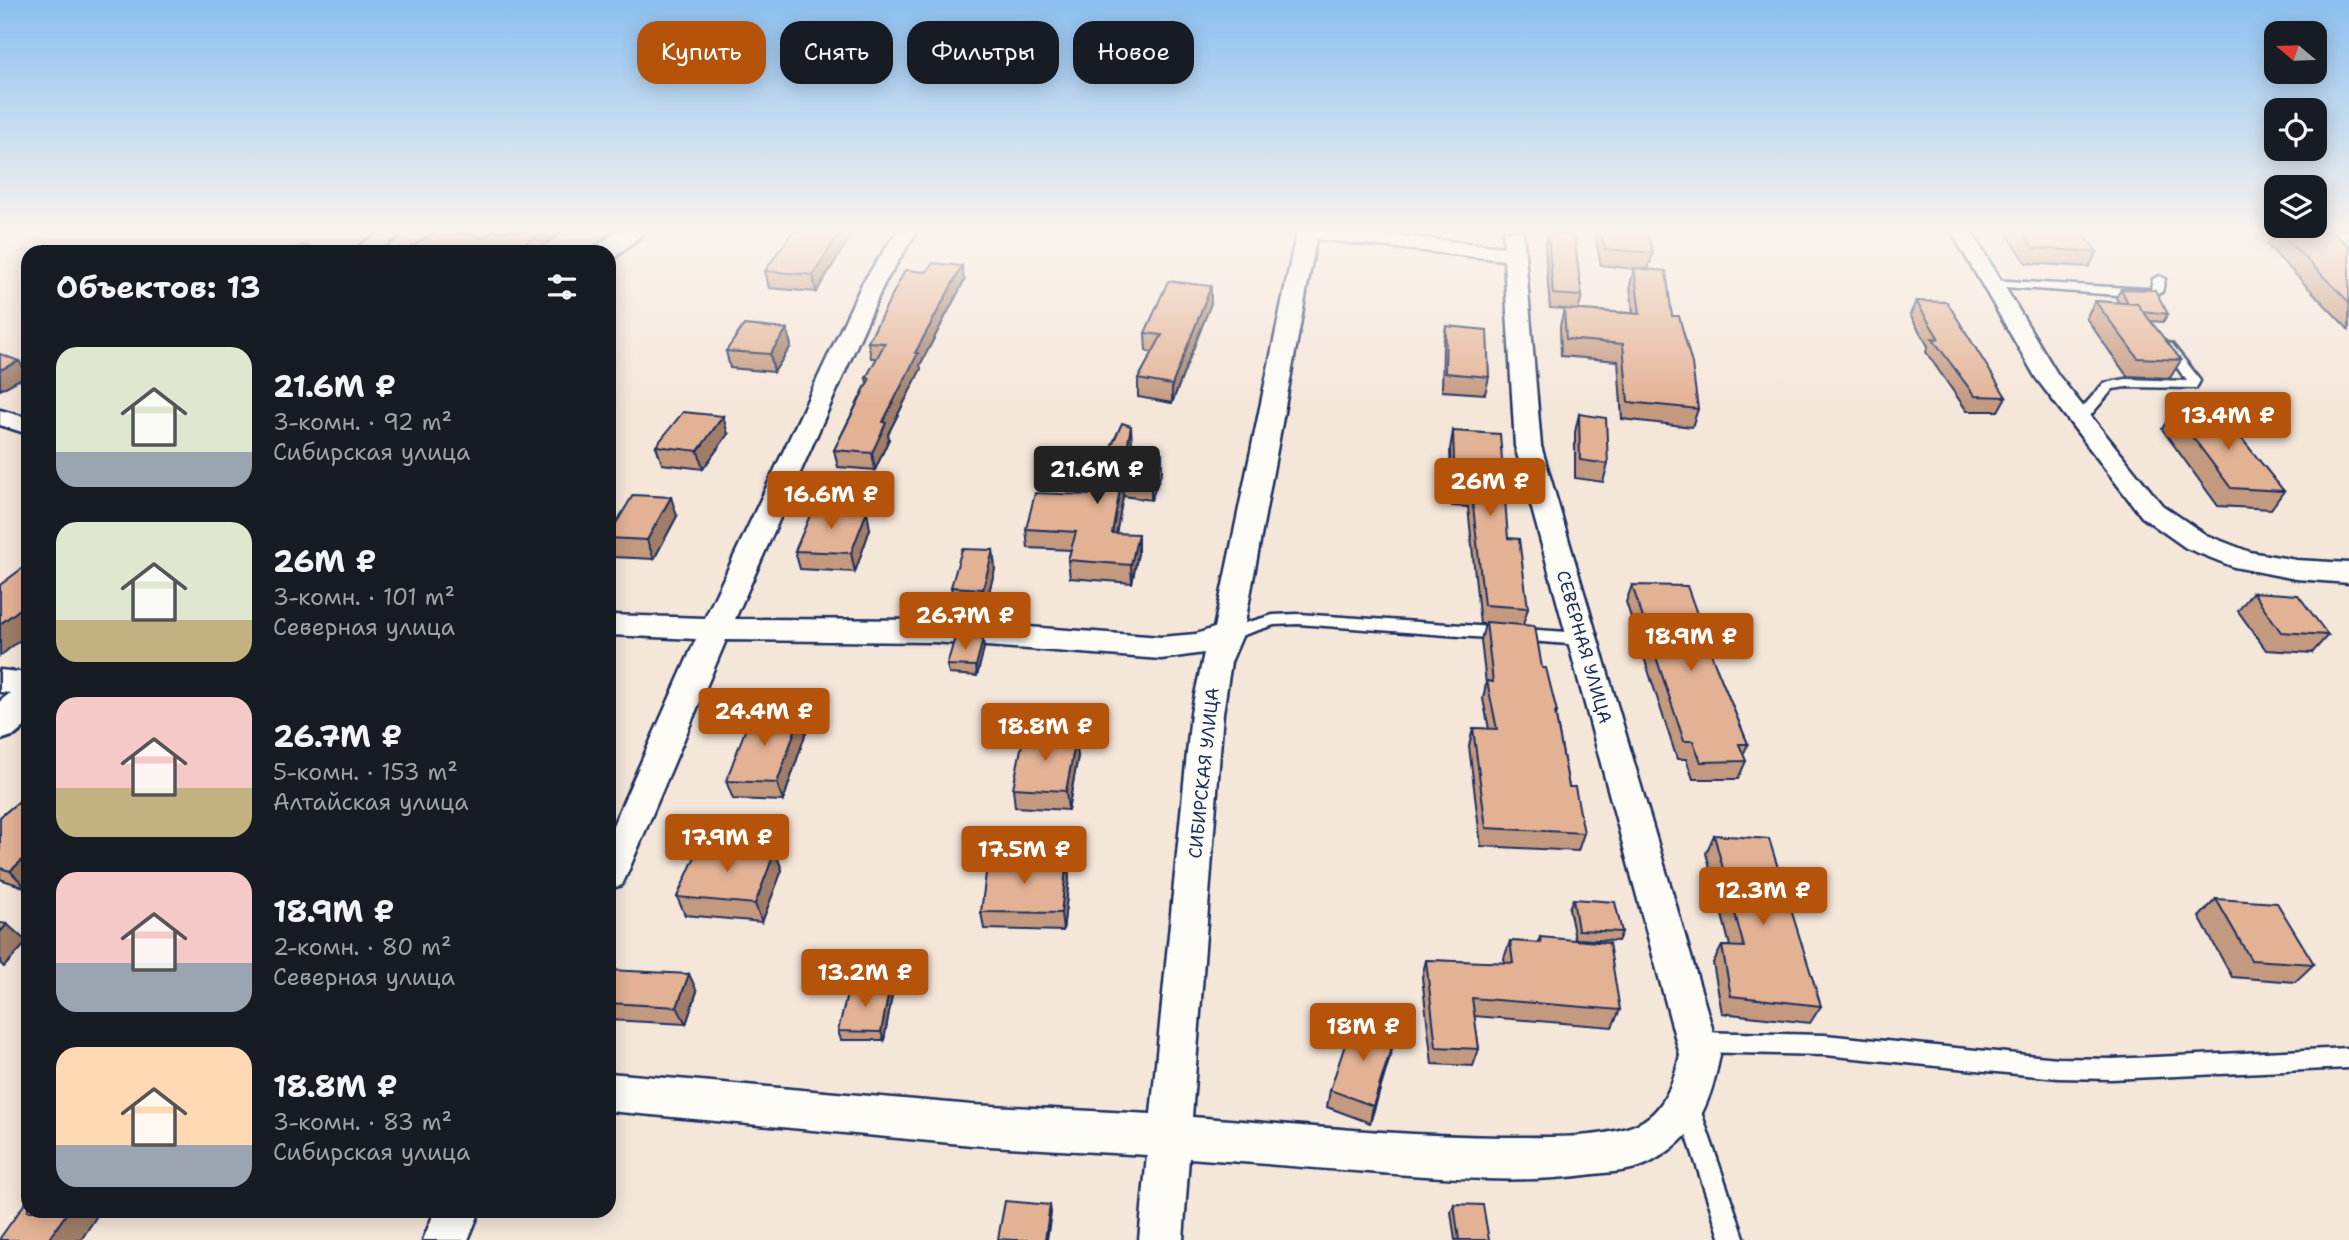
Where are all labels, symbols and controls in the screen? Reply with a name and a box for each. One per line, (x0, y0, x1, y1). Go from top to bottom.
chip: Купить (637, 21, 766, 84)
chip: Снять (780, 21, 893, 84)
chip: Фильтры (907, 21, 1059, 84)
chip: Новое (1073, 21, 1194, 84)
north arrow (2264, 21, 2328, 84)
map controls (2264, 21, 2327, 238)
button: locate (2264, 98, 2327, 161)
button: layers (2264, 175, 2327, 238)
text: Объектов: 13 (56, 267, 261, 308)
icon: filters (543, 268, 581, 306)
text: 21.6M ₽ (273, 366, 396, 407)
icon: home (112, 375, 196, 459)
pin: 13.4M ₽ (2163, 392, 2293, 452)
text: 13.4M ₽ (2181, 400, 2275, 430)
text: 3-комн. · 92 m² (273, 407, 452, 437)
text: Сибирская улица (273, 437, 470, 467)
pin: 21.6M ₽ (1032, 447, 1162, 506)
text: 21.6M ₽ (1050, 454, 1144, 484)
pin: 26M ₽ (1441, 458, 1539, 518)
text: 26M ₽ (1450, 466, 1530, 496)
pin: 16.6M ₽ (766, 472, 896, 531)
text: 16.6M ₽ (783, 479, 879, 509)
text: 26M ₽ (273, 541, 376, 582)
icon: home (112, 550, 196, 634)
street label: СЕВЕРНАЯ УЛИЦА (1551, 568, 1617, 726)
text: 3-комн. · 101 m² (273, 582, 455, 612)
pin: 26.7M ₽ (900, 592, 1030, 652)
text: 26.7M ₽ (915, 600, 1015, 630)
text: Северная улица (273, 612, 455, 642)
pin: 18.9M ₽ (1626, 614, 1756, 673)
text: 18.9M ₽ (1644, 621, 1738, 651)
street label: СИБИРСКАЯ УЛИЦА (1183, 686, 1225, 860)
pin: 24.4M ₽ (699, 688, 829, 748)
text: 24.4M ₽ (715, 696, 813, 726)
pin: 18.8M ₽ (980, 704, 1110, 763)
text: 18.8M ₽ (997, 711, 1093, 741)
text: 26.7M ₽ (273, 716, 402, 757)
icon: home (112, 725, 196, 809)
text: 5-комн. · 153 m² (273, 757, 458, 787)
text: Алтайская улица (273, 787, 469, 817)
pin: 17.9M ₽ (662, 814, 792, 874)
text: 17.9M ₽ (681, 822, 773, 852)
pin: 17.5M ₽ (959, 826, 1089, 886)
text: 17.5M ₽ (978, 834, 1070, 864)
pin: 12.3M ₽ (1698, 867, 1828, 927)
text: 12.3M ₽ (1715, 875, 1811, 905)
text: 18.9M ₽ (273, 891, 395, 932)
icon: home (112, 900, 196, 984)
text: 2-комн. · 80 m² (273, 932, 452, 962)
pin: 13.2M ₽ (800, 950, 930, 1009)
text: 13.2M ₽ (817, 957, 913, 987)
text: Северная улица (273, 962, 455, 992)
pin: 18M ₽ (1314, 1004, 1412, 1063)
text: 18M ₽ (1326, 1011, 1400, 1041)
text: 18.8M ₽ (273, 1066, 398, 1107)
icon: home (112, 1075, 196, 1159)
text: 3-комн. · 83 m² (273, 1107, 452, 1137)
text: Сибирская улица (273, 1137, 470, 1167)

